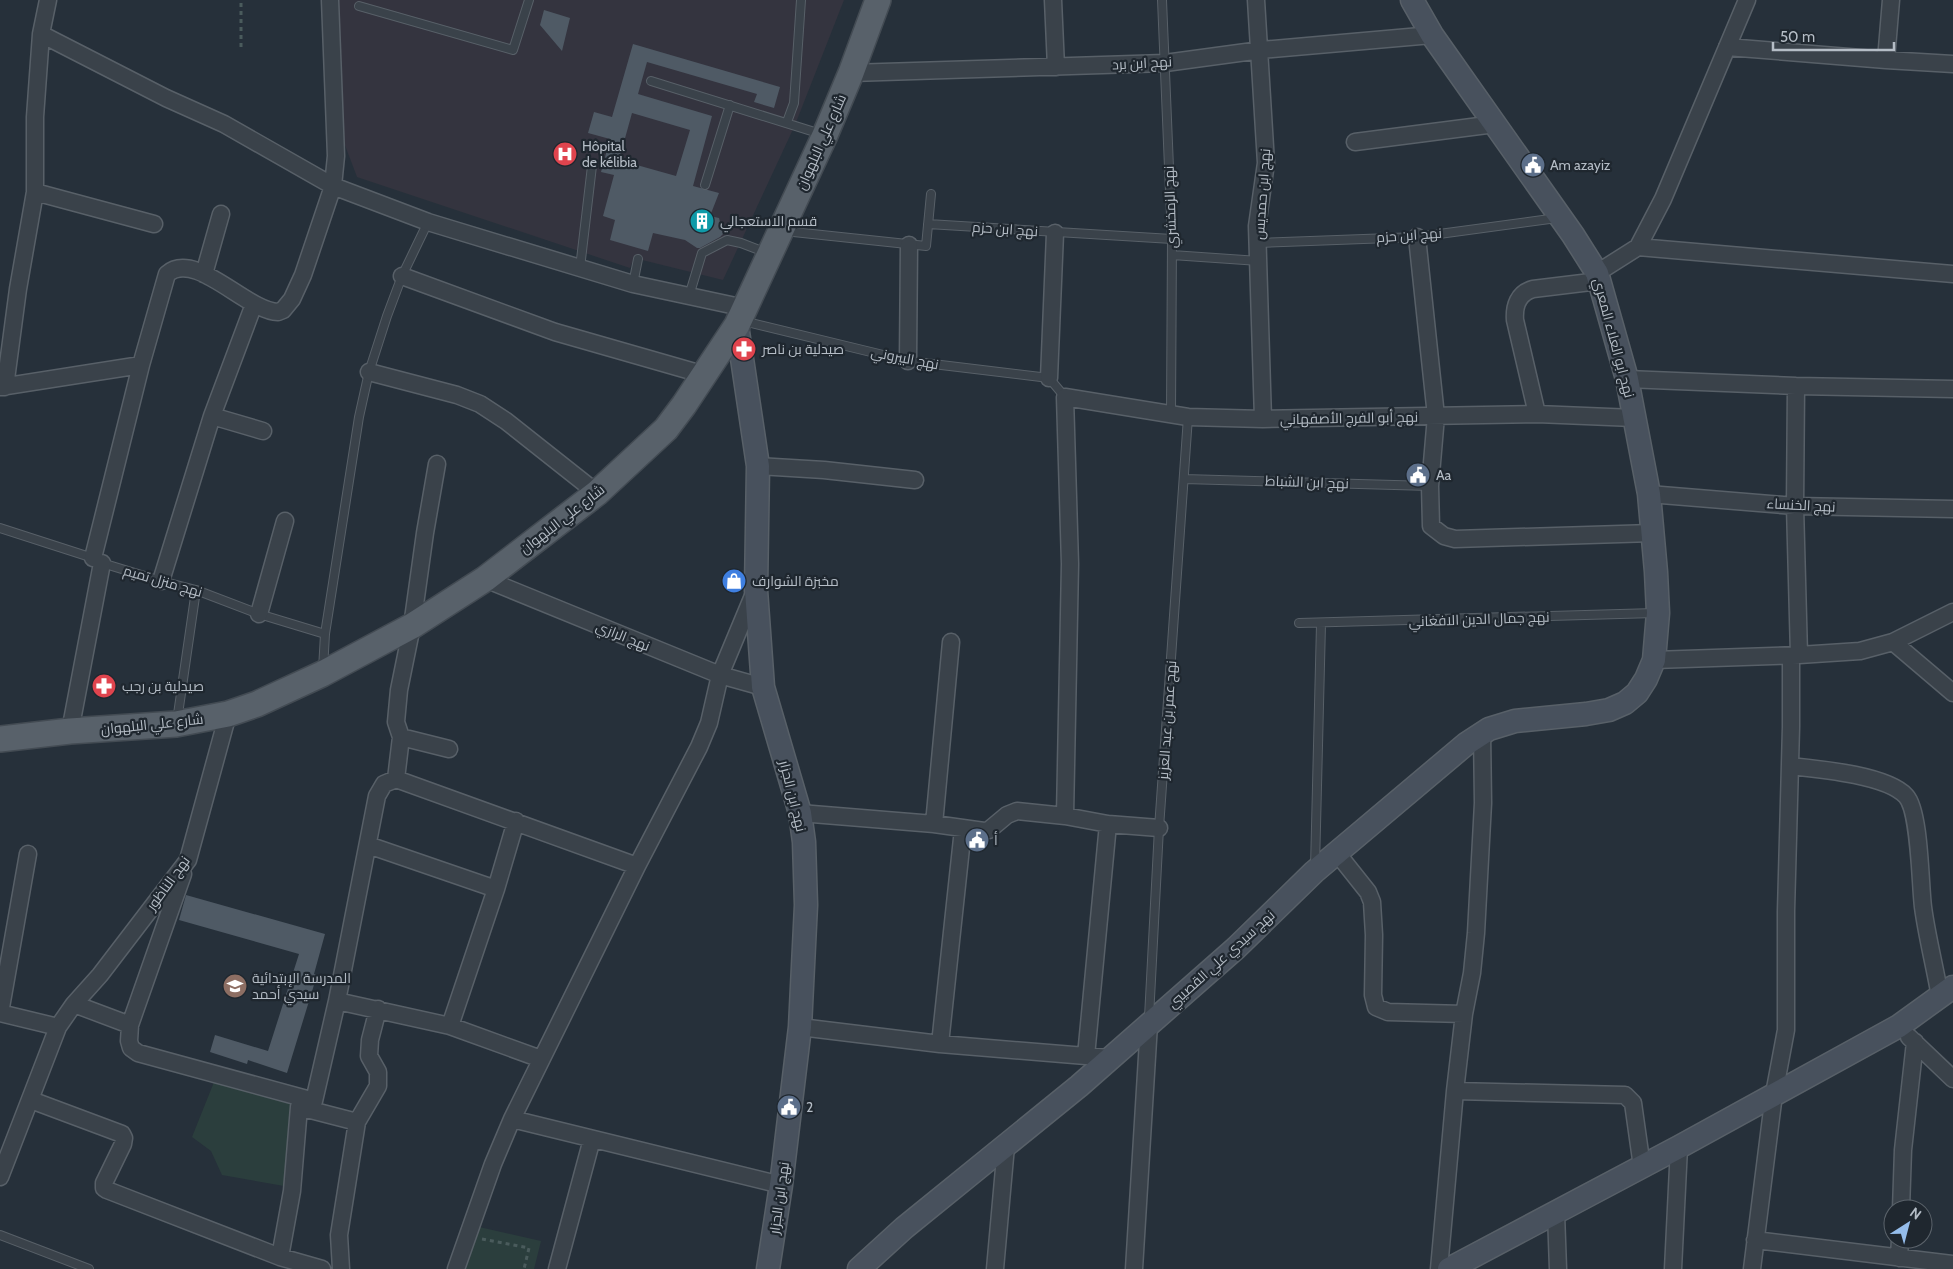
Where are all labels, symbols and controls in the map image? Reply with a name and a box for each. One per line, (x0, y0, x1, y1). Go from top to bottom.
scale bar (1773, 20, 1894, 52)
text: 50 m (1780, 28, 1815, 46)
street label: نهج ابن برد (1112, 52, 1172, 74)
street label: شارع علي البلهوان (792, 91, 853, 194)
place label: Hôpital de kélibia (582, 137, 637, 171)
hospital icon: Hôpital de kélibia (552, 141, 578, 167)
street label: نهج ابن حمديس (1250, 148, 1274, 240)
public building icon: Am azayiz (1520, 152, 1546, 178)
place label: Am azayiz (1550, 156, 1611, 174)
street label: نهج الزمخشري (1160, 165, 1183, 249)
building icon: قسم الاستعجالي (689, 208, 715, 234)
place label: قسم الاستعجالي (720, 212, 817, 233)
street label: نهج ابن حزم (971, 218, 1039, 241)
street label: نهج ابن حزم (1375, 224, 1443, 247)
street label: نهج ابو العلاء المعري (1586, 276, 1639, 401)
pharmacy icon: صيدلية بن ناصر (731, 336, 757, 362)
place label: صيدلية بن ناصر (761, 340, 844, 358)
street label: نهج البيروني (869, 343, 940, 376)
street label: نهج أبو الفرج الأصفهاني (1280, 408, 1418, 431)
public building icon: Aa (1405, 462, 1431, 488)
place label: Aa (1436, 466, 1452, 484)
street label: نهج ابن الشباط (1265, 472, 1349, 492)
street label: شارع علي البلهوان (516, 480, 610, 560)
street label: نهج الخنساء (1766, 494, 1836, 516)
street label: نهج منزل تميم (121, 561, 205, 602)
shop icon: مخبزة الشوارف (721, 568, 747, 594)
place label: مخبزة الشوارف (752, 572, 839, 590)
street label: نهج جمال الدين الافغاني (1408, 608, 1550, 633)
street label: نهج الرازي (592, 617, 653, 658)
street label: نهج عمر بن عبد العزيز (1154, 660, 1180, 781)
pharmacy icon: صيدلية بن رجب (91, 673, 117, 699)
place label: صيدلية بن رجب (122, 677, 204, 695)
street label: شارع علي البلهوان (100, 710, 204, 741)
street label: نهج ابن الجزار (775, 757, 811, 834)
public building icon: أ (964, 827, 990, 853)
place label: أ (994, 831, 998, 849)
street label: نهج الناظور (142, 852, 194, 915)
street label: نهج سيدي علي القصيبي (1164, 906, 1280, 1014)
place label: المدرسة الإبتدائية سيدي أحمد (252, 969, 351, 1006)
school or university icon: المدرسة الإبتدائية سيدي أحمد (222, 973, 248, 999)
public building icon: 2 (776, 1094, 802, 1120)
place label: 2 (806, 1098, 813, 1116)
street label: نهج ابن الجزار (765, 1161, 793, 1236)
north arrow (1883, 1199, 1933, 1249)
text: N (1906, 1203, 1925, 1224)

